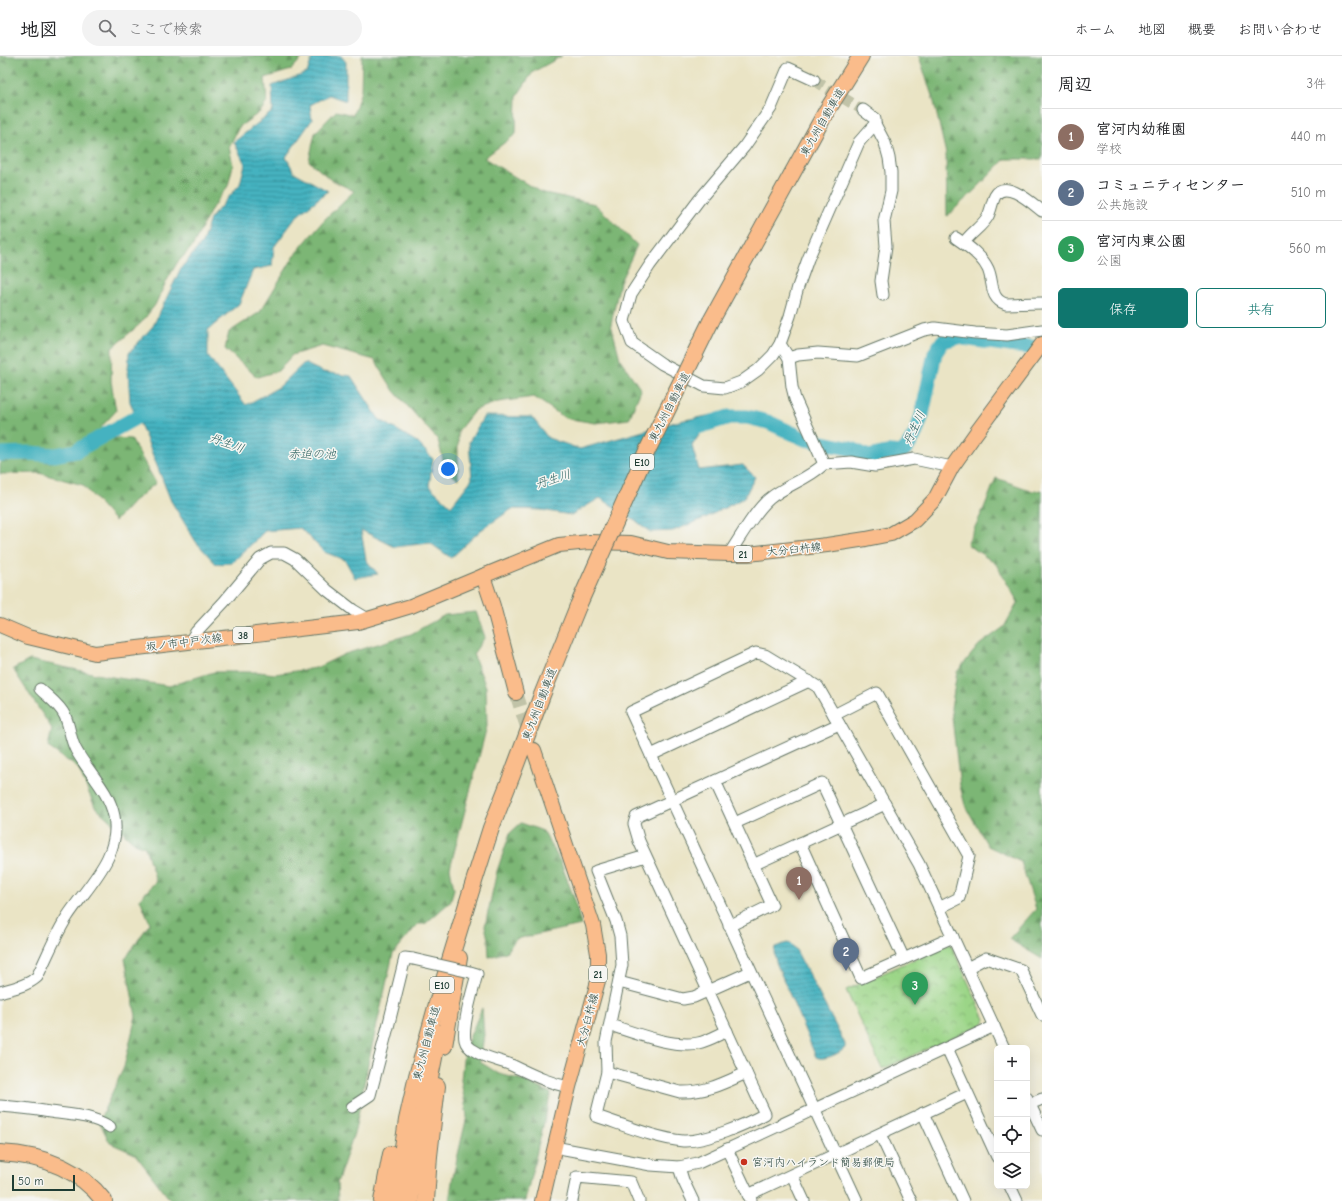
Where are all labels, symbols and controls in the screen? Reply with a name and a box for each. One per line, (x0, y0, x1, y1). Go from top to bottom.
search box (82, 10, 362, 46)
icon: search (96, 17, 118, 39)
text: 地図 (20, 19, 58, 41)
text: ここで検索 (128, 20, 203, 38)
text: ホーム (1075, 21, 1116, 38)
text: 地図 (1138, 21, 1166, 38)
text: 概要 (1188, 21, 1216, 38)
text: お問い合わせ (1238, 21, 1322, 38)
text: 周辺 (1058, 75, 1092, 94)
text: 3件 (1306, 76, 1326, 91)
street label: 東九州自動車道 (798, 86, 847, 159)
text: 宮河内幼稚園 (1096, 120, 1186, 138)
text: 1 (1068, 129, 1074, 144)
text: 440 m (1290, 129, 1326, 144)
text: 学校 (1096, 141, 1122, 156)
text: コミュニティセンター (1096, 176, 1245, 194)
text: 2 (1068, 185, 1074, 200)
text: 510 m (1291, 185, 1326, 200)
text: 公共施設 (1096, 197, 1148, 212)
text: 宮河内東公園 (1096, 232, 1186, 250)
text: 3 (1068, 241, 1074, 256)
text: 560 m (1289, 241, 1326, 256)
text: 公園 (1096, 253, 1122, 268)
button: 保存 (1058, 288, 1188, 328)
button: 共有 (1196, 288, 1326, 328)
street label: 東九州自動車道 (646, 370, 693, 444)
water label: 丹生川 (900, 409, 928, 447)
water label: 丹生川 (208, 430, 246, 456)
water label: 赤迫の池 (288, 447, 337, 461)
road number: E10 (630, 454, 654, 470)
your location (438, 459, 458, 479)
water label: 丹生川 (534, 467, 572, 491)
street label: 大分臼杵線 (766, 540, 822, 559)
road number: 21 (734, 546, 752, 562)
road number: 38 (233, 627, 253, 643)
street label: 坂ノ市中戸次線 (145, 631, 223, 654)
street label: 東九州自動車道 (520, 666, 559, 742)
pin: 1 (786, 867, 812, 900)
pin: 2 (833, 938, 859, 971)
road number: 21 (589, 966, 607, 982)
pin: 3 (902, 972, 928, 1005)
road number: E10 (430, 977, 454, 993)
street label: 大分臼杵線 (574, 992, 601, 1048)
street label: 東九州自動車道 (410, 1004, 443, 1082)
map controls (994, 1045, 1030, 1189)
button: + (994, 1045, 1030, 1081)
button: − (994, 1081, 1030, 1117)
button: locate (994, 1117, 1030, 1153)
button: layers (994, 1153, 1030, 1189)
place label: 宮河内ハイランド簡易郵便局 (752, 1156, 895, 1169)
marker: 宮河内ハイランド簡易郵便局 (739, 1157, 749, 1167)
scale bar (12, 1173, 75, 1192)
text: 50 m (18, 1175, 43, 1188)

